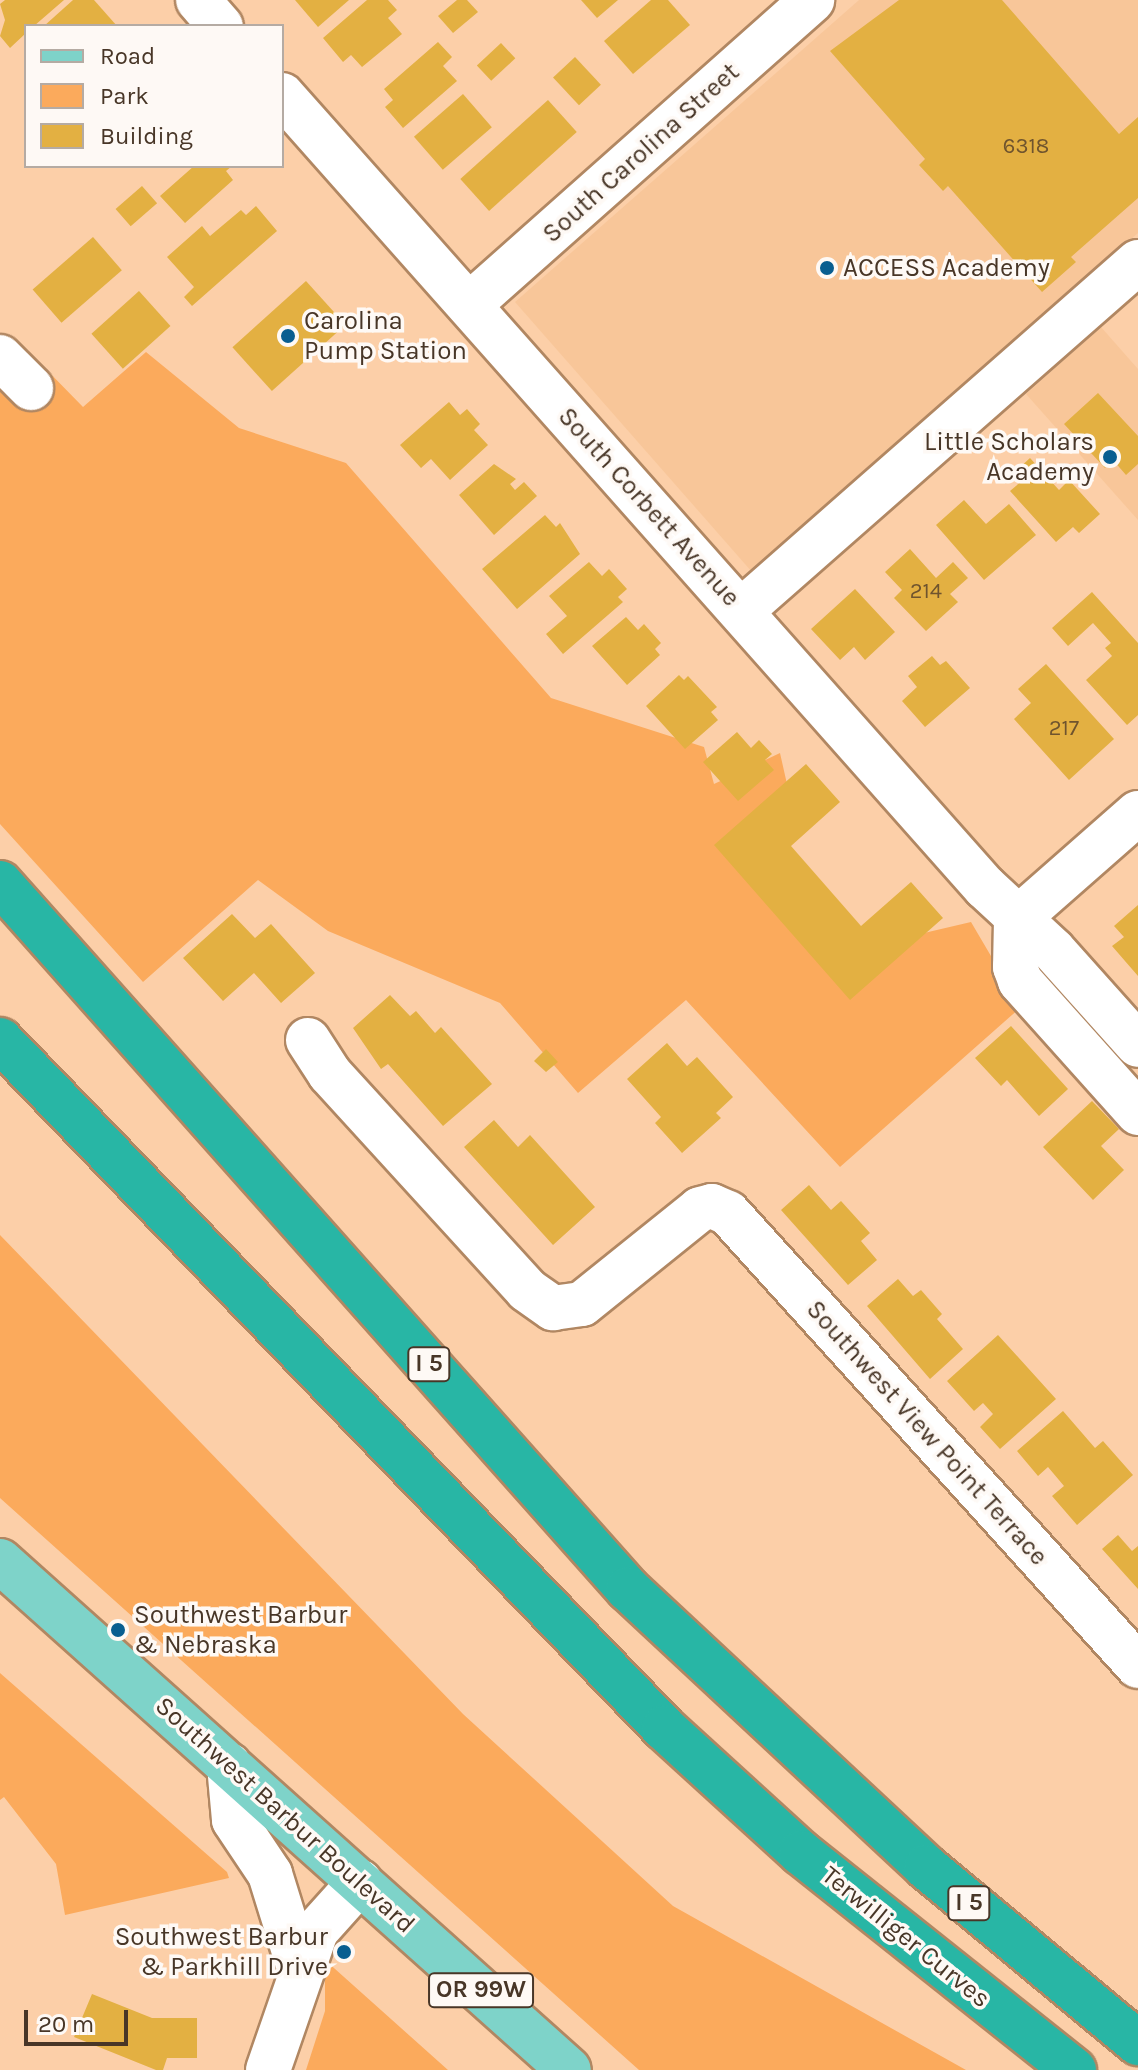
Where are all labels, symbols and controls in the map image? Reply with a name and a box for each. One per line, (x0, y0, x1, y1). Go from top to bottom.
legend (24, 24, 284, 168)
text: Road (100, 42, 155, 70)
street label: South Carolina Street (536, 57, 746, 249)
text: Park (100, 82, 149, 110)
text: Building (100, 122, 193, 150)
house number: 6318 (1003, 134, 1049, 160)
place label: ACCESS Academy (843, 252, 1050, 284)
marker: ACCESS Academy (818, 259, 836, 277)
place label: Carolina Pump Station (304, 305, 467, 366)
marker: Carolina Pump Station (279, 327, 297, 345)
street label: South Corbett Avenue (551, 401, 747, 613)
place label: Little Scholars Academy (924, 426, 1094, 488)
marker: Little Scholars Academy (1101, 448, 1119, 466)
house number: 214 (910, 579, 942, 605)
house number: 217 (1049, 716, 1079, 742)
street label: Southwest View Point Terrace (800, 1294, 1054, 1572)
road number: I 5 (407, 1344, 451, 1384)
place label: Southwest Barbur & Nebraska (134, 1599, 347, 1660)
marker: Southwest Barbur & Nebraska (109, 1621, 127, 1639)
street label: Southwest Barbur Boulevard (149, 1690, 421, 1940)
street label: Terwilliger Curves (816, 1860, 996, 2014)
road number: I 5 (947, 1883, 991, 1923)
place label: Southwest Barbur & Parkhill Drive (115, 1921, 328, 1982)
marker: Southwest Barbur & Parkhill Drive (335, 1943, 353, 1961)
road number: OR 99W (427, 1970, 535, 2010)
scale bar (28, 1994, 132, 2044)
text: 20 m (38, 2010, 94, 2038)

